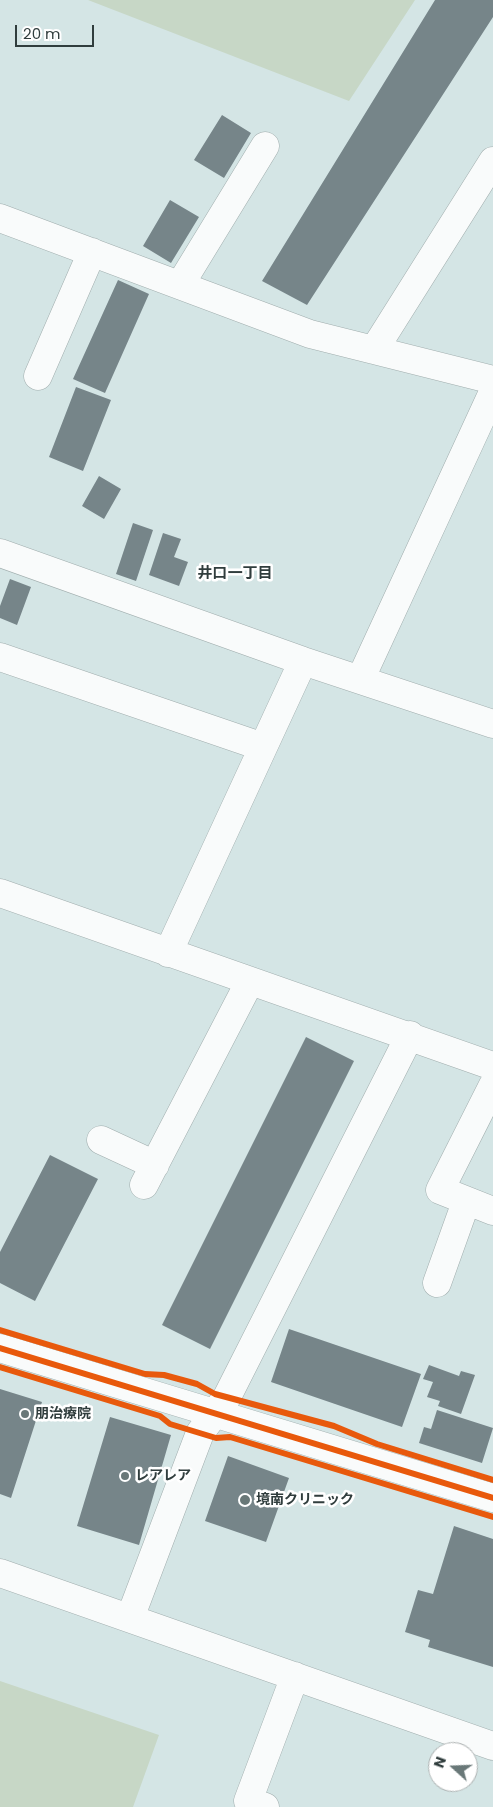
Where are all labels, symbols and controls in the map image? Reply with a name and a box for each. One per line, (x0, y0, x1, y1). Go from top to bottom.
scale bar (18, 15, 96, 47)
text: 20 m (23, 23, 61, 44)
district label: 井口一丁目 (198, 565, 272, 583)
place label: 朋治療院 (35, 1406, 91, 1422)
marker: 朋治療院 (19, 1408, 31, 1420)
place label: レアレア (135, 1468, 191, 1484)
marker: レアレア (119, 1470, 131, 1482)
place label: 境南クリニック (256, 1492, 354, 1508)
marker: 境南クリニック (238, 1493, 252, 1507)
north arrow (428, 1742, 478, 1792)
text: N (429, 1754, 451, 1771)

